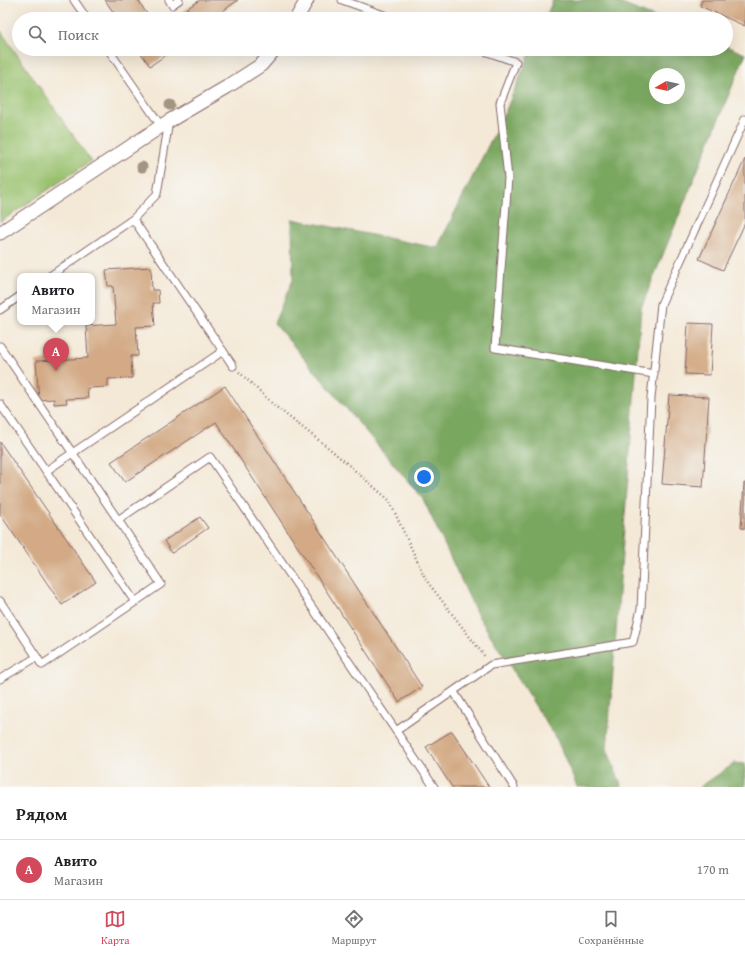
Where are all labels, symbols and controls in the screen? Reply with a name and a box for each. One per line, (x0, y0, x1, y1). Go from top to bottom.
search box (12, 12, 733, 56)
icon: search (26, 23, 48, 45)
text: Поиск (58, 24, 99, 45)
north arrow (649, 68, 685, 104)
popup (17, 273, 95, 325)
text: Авито (32, 279, 74, 300)
text: Магазин (32, 300, 81, 319)
pin: A (43, 338, 69, 371)
your location (414, 467, 434, 487)
text: Рядом (16, 801, 67, 826)
text: Авито (54, 850, 97, 871)
text: A (25, 860, 33, 879)
text: 170 m (697, 860, 729, 879)
text: Магазин (54, 871, 103, 890)
tab: Карта (101, 908, 129, 948)
tab: Маршрут (331, 908, 376, 948)
tab: Сохранённые (578, 908, 644, 948)

